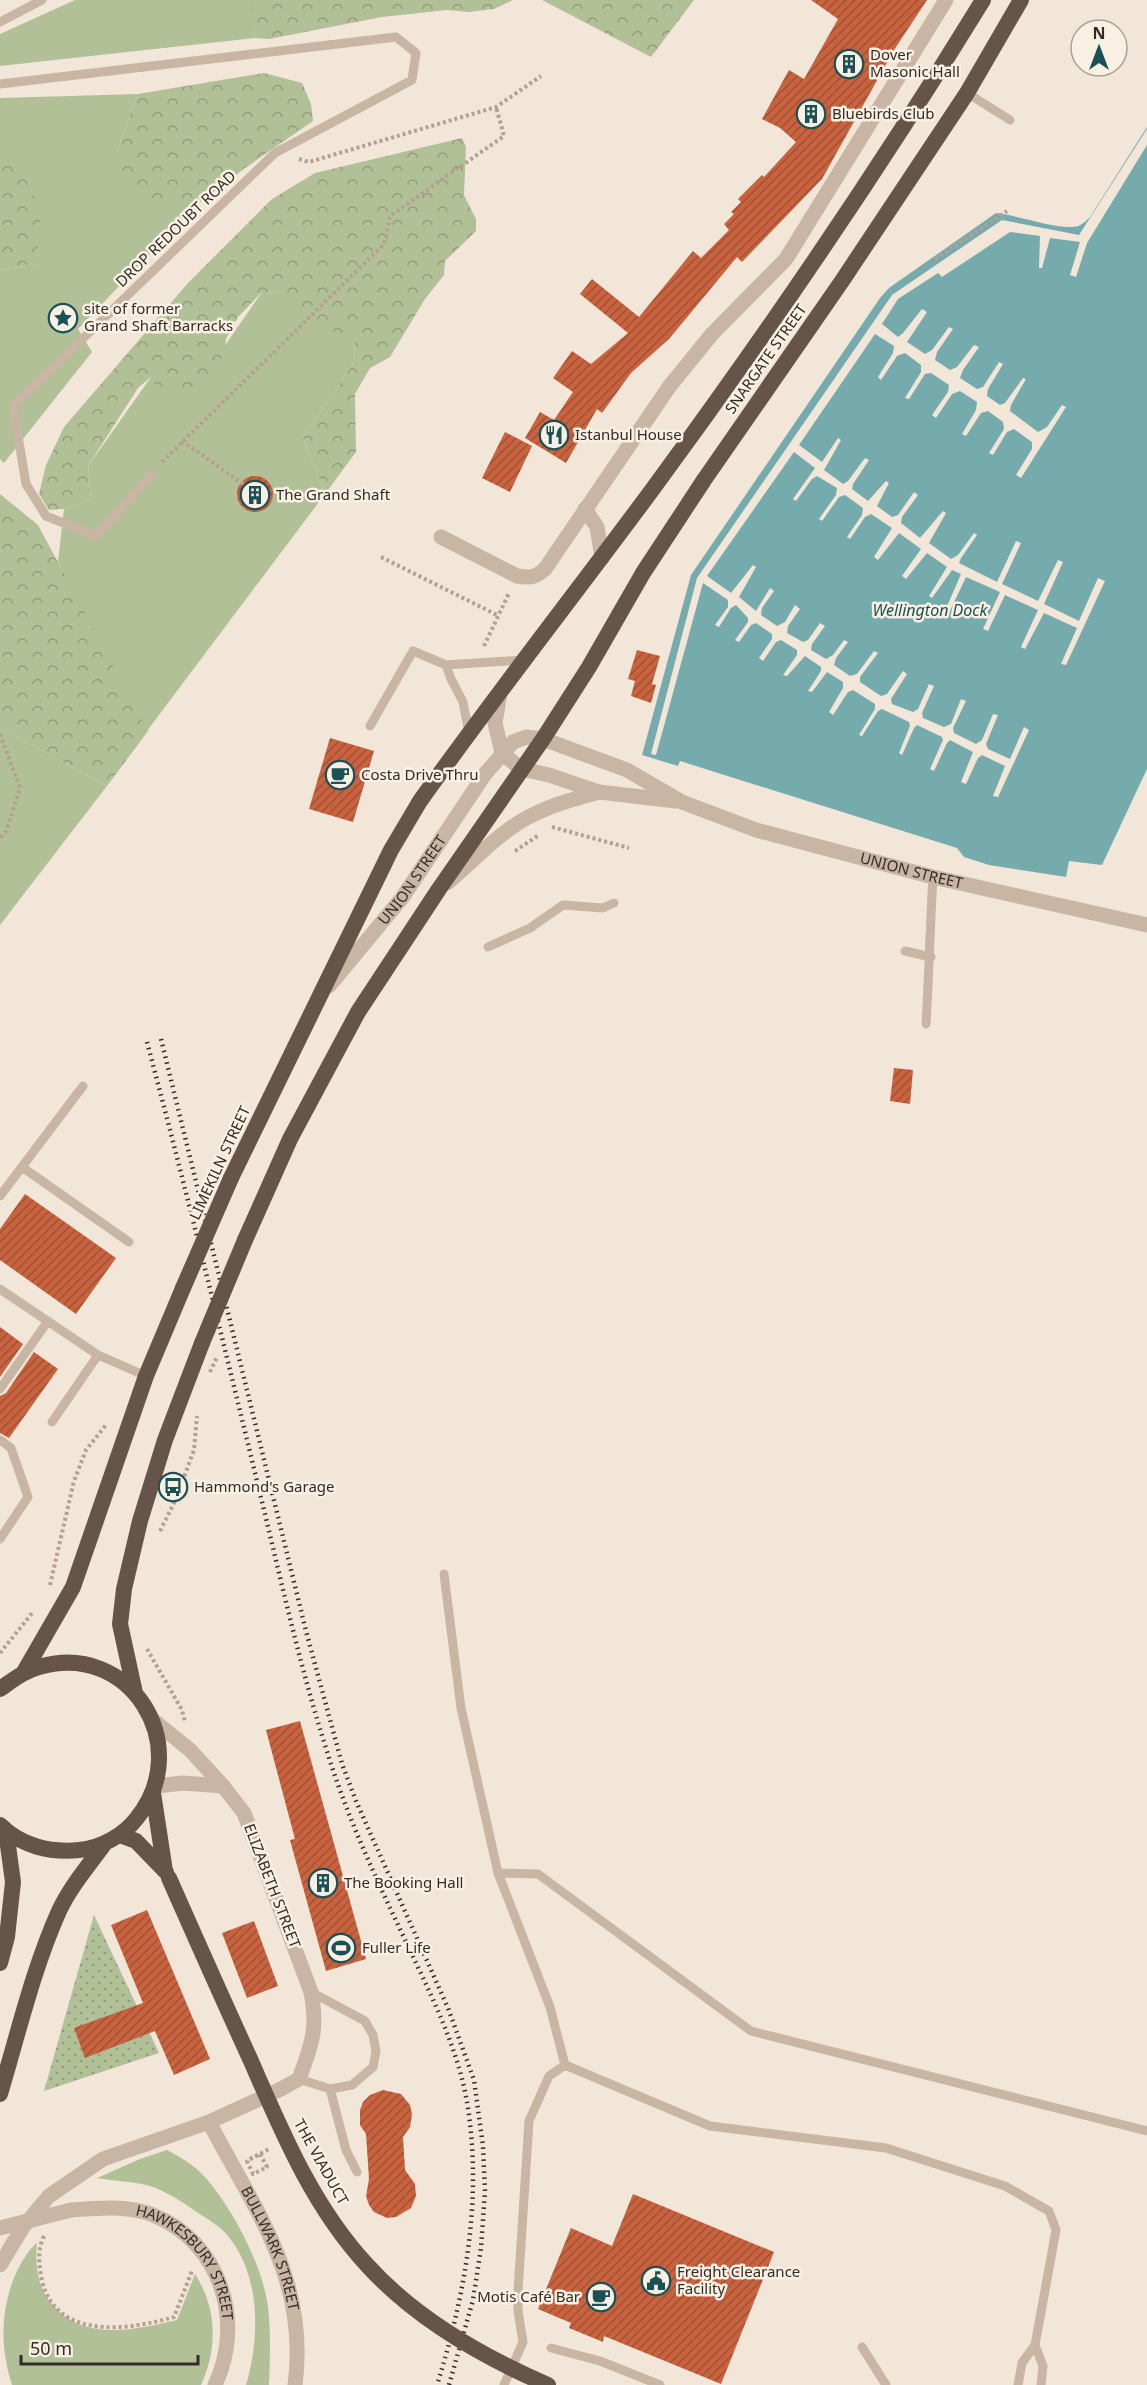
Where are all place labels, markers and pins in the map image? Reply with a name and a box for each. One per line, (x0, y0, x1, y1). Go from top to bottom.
place label: Dover Masonic Hall (870, 44, 960, 81)
building icon: Dover Masonic Hall (833, 48, 865, 80)
building icon: Bluebirds Club (795, 98, 827, 130)
place label: Bluebirds Club (832, 103, 935, 123)
place label: site of former Grand Shaft Barracks (84, 298, 233, 335)
place icon: site of former Grand Shaft Barracks (47, 302, 79, 334)
restaurant icon: Istanbul House (538, 419, 570, 451)
place label: Istanbul House (575, 424, 682, 444)
building icon: The Grand Shaft (239, 479, 271, 511)
place label: The Grand Shaft (276, 484, 391, 504)
cafe icon: Costa Drive Thru (324, 759, 356, 791)
place label: Costa Drive Thru (361, 764, 479, 784)
bus stop icon: Hammond's Garage (157, 1471, 189, 1503)
place label: Hammond's Garage (194, 1476, 335, 1496)
building icon: The Booking Hall (307, 1867, 339, 1899)
place label: The Booking Hall (344, 1872, 463, 1892)
sports icon: Fuller Life (325, 1932, 357, 1964)
place label: Fuller Life (362, 1937, 431, 1957)
place label: Freight Clearance Facility (677, 2261, 800, 2298)
public building icon: Freight Clearance Facility (640, 2265, 672, 2297)
cafe icon: Motis Café Bar (585, 2281, 617, 2313)
place label: Motis Café Bar (477, 2286, 580, 2306)

